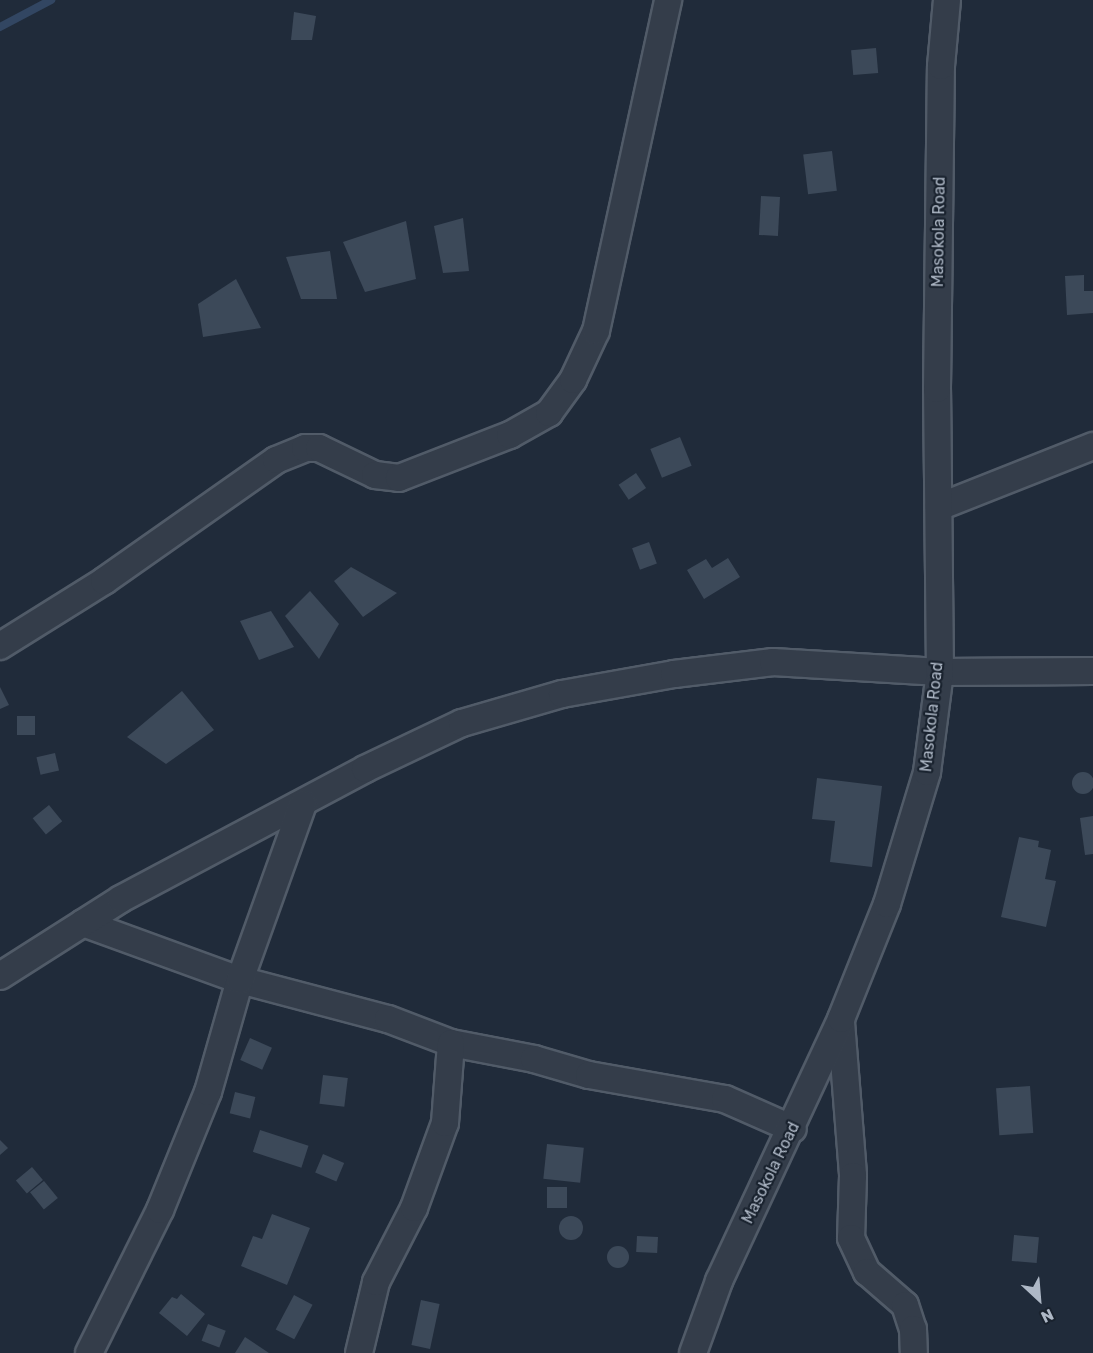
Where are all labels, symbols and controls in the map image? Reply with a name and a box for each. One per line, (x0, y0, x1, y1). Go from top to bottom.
street label: Masokola Road (928, 177, 950, 287)
street label: Masokola Road (917, 661, 947, 773)
street label: Masokola Road (738, 1119, 804, 1227)
north arrow (1009, 1269, 1069, 1329)
text: N (1038, 1305, 1056, 1327)

